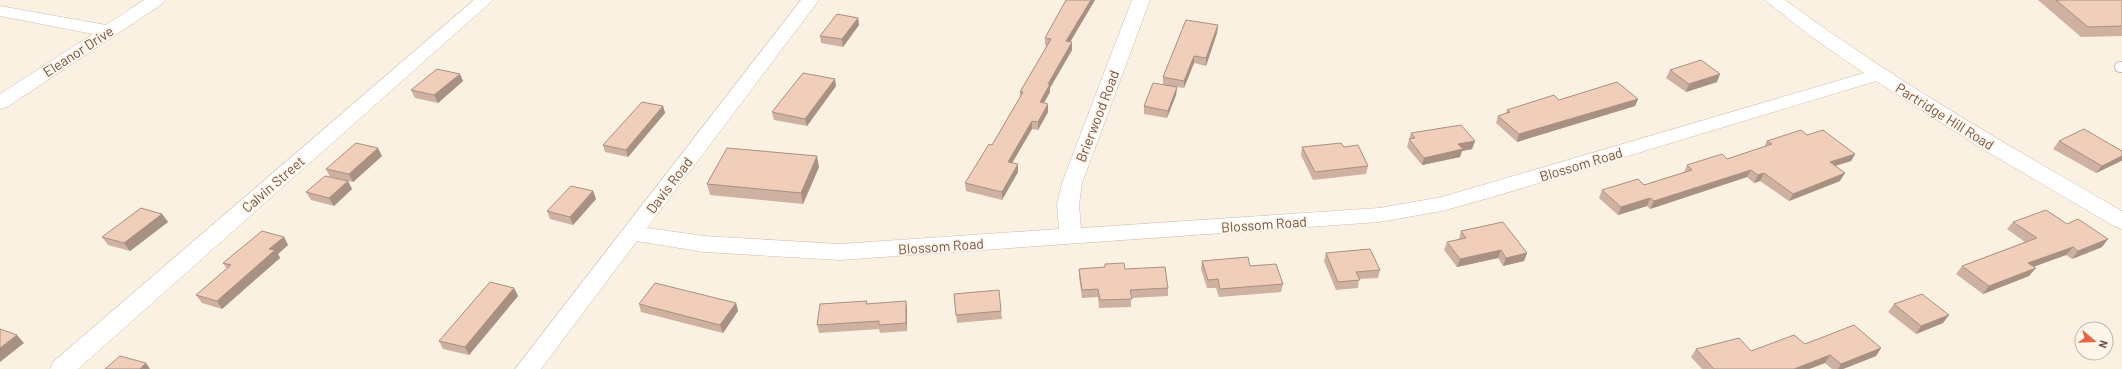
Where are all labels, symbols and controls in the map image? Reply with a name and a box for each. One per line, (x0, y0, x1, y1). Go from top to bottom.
street label: Eleanor Drive (40, 22, 116, 80)
street label: Brierwood Road (1072, 68, 1122, 164)
street label: Partridge Hill Road (1893, 79, 1997, 153)
street label: Blossom Road (1537, 143, 1625, 185)
street label: Calvin Street (238, 152, 308, 216)
street label: Davis Road (642, 153, 696, 217)
street label: Blossom Road (1221, 213, 1307, 235)
street label: Blossom Road (898, 235, 984, 257)
north arrow (2074, 321, 2114, 361)
text: N (2097, 339, 2111, 350)

